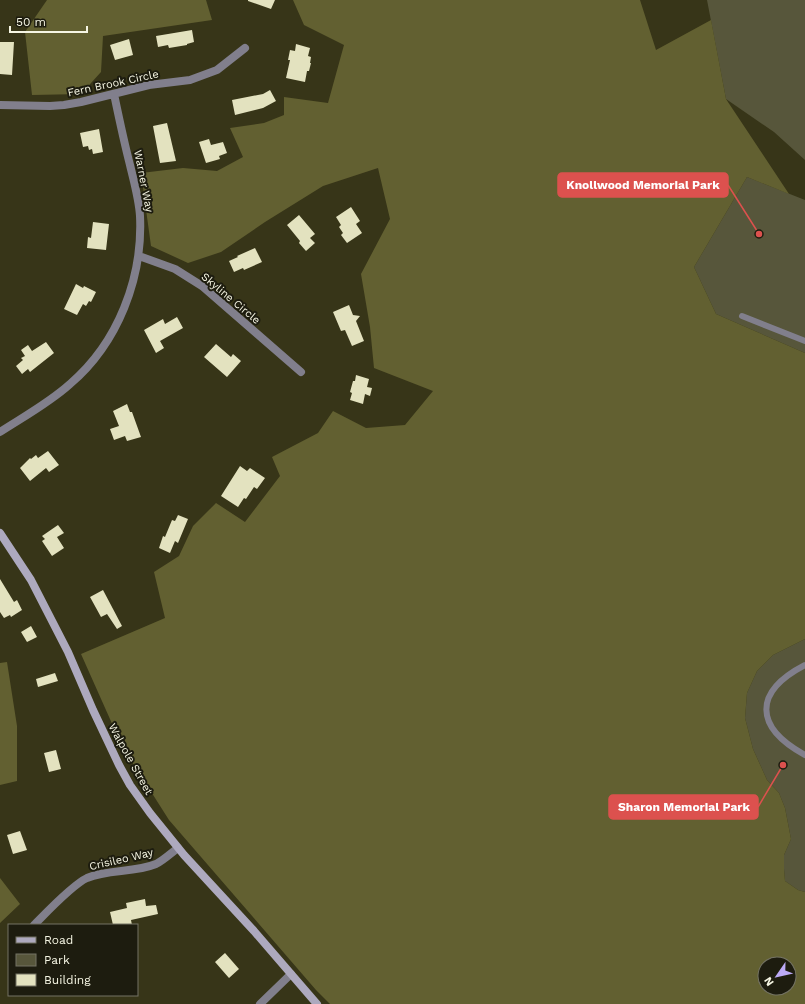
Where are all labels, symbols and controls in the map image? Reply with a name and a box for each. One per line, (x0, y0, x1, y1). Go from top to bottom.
scale bar (10, 8, 87, 34)
text: 50 m (16, 15, 46, 29)
street label: Fern Brook Circle (66, 68, 160, 99)
street label: Warner Way (131, 149, 156, 214)
callout: Knollwood Memorial Park (558, 173, 728, 197)
text: Knollwood Memorial Park (566, 178, 720, 192)
street label: Skyline Circle (199, 270, 263, 327)
street label: Walpole Street (106, 721, 156, 798)
callout: Sharon Memorial Park (609, 795, 758, 819)
text: Sharon Memorial Park (618, 800, 751, 814)
street label: Crisileo Way (88, 846, 155, 873)
legend (8, 924, 138, 996)
text: Road (44, 933, 73, 947)
text: Park (44, 953, 70, 967)
north arrow (757, 956, 797, 996)
text: Building (44, 973, 91, 987)
text: N (761, 974, 777, 988)

